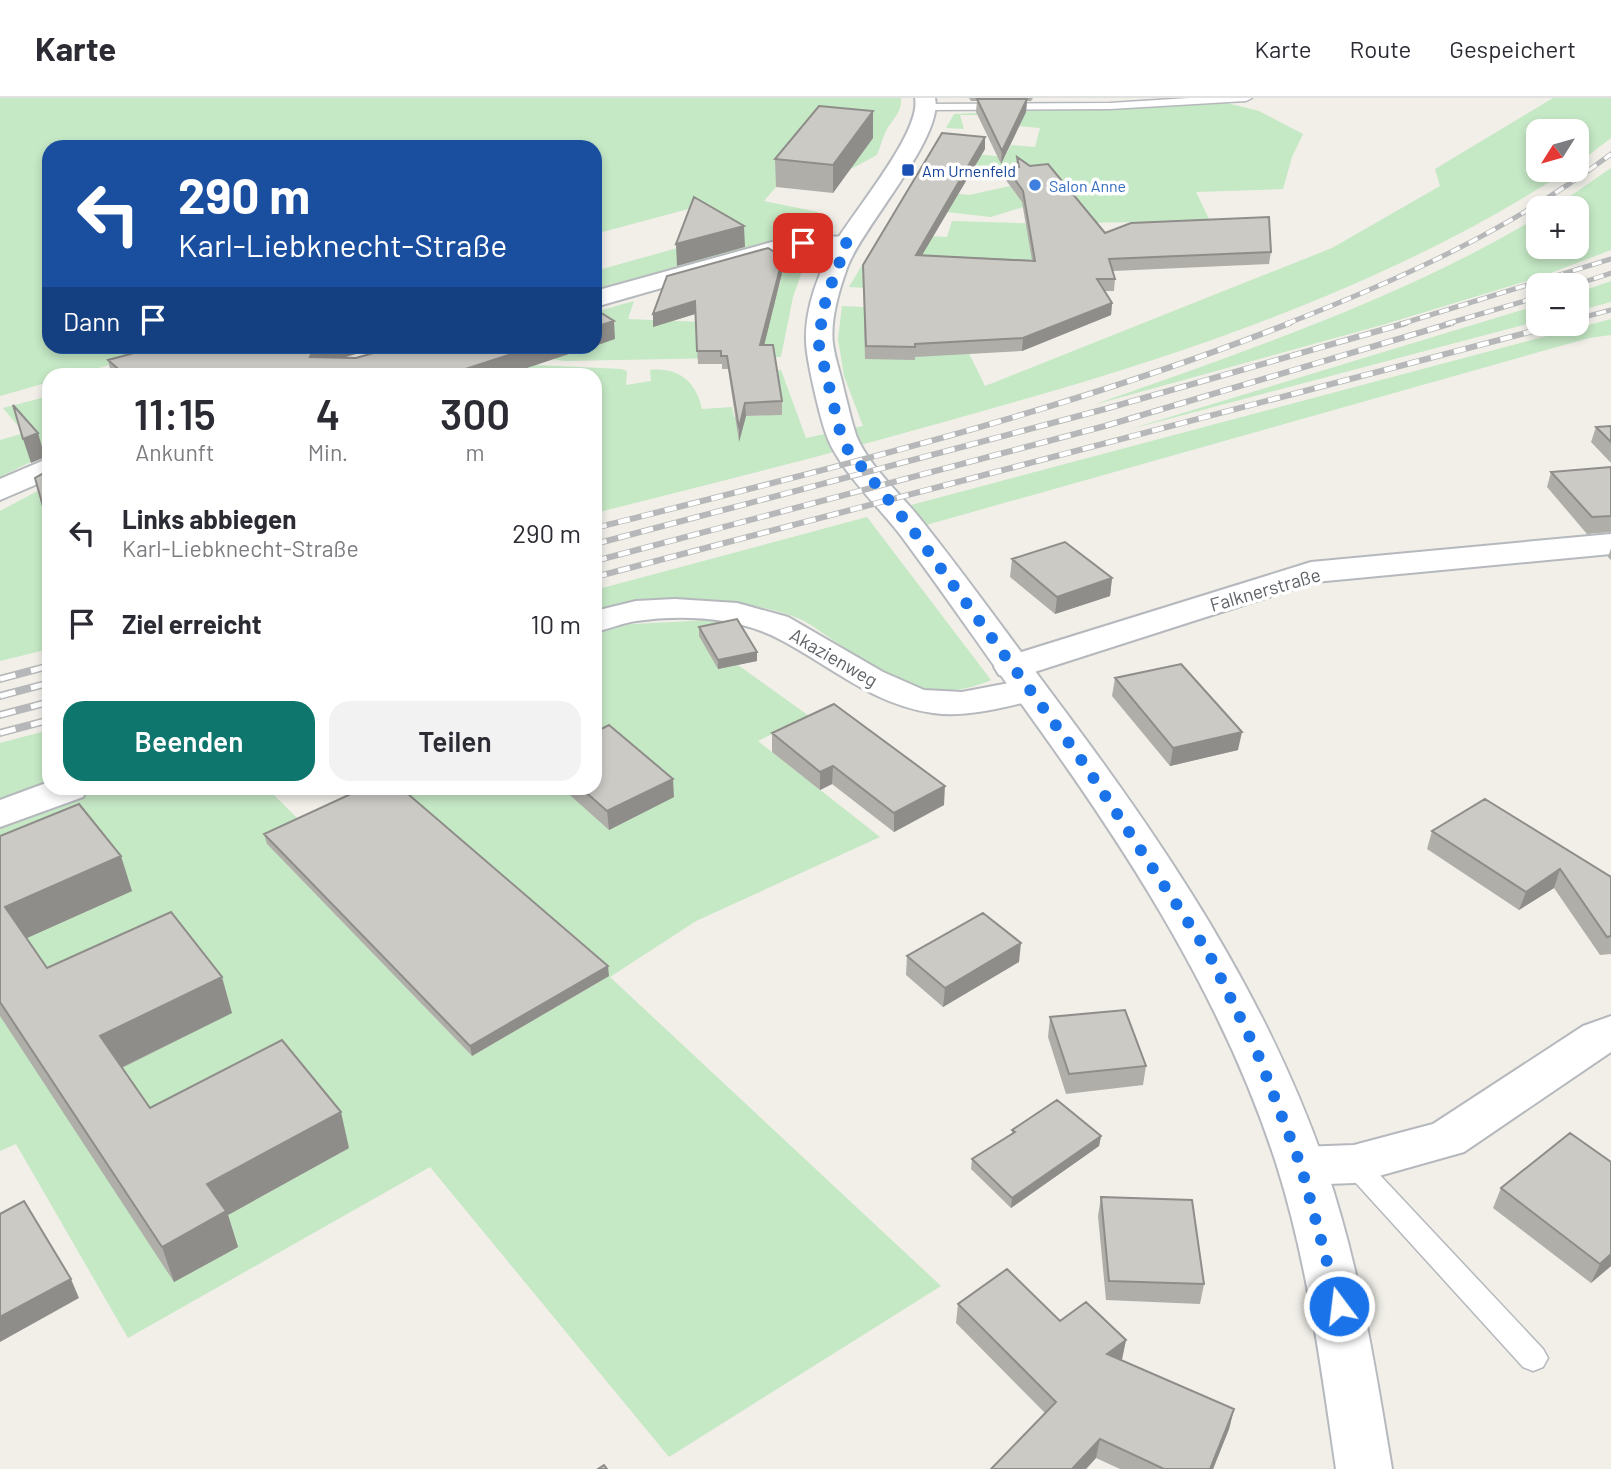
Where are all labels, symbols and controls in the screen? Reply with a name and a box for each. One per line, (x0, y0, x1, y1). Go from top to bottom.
text: Karte (35, 28, 116, 68)
text: Karte (1254, 34, 1312, 63)
text: Route (1350, 34, 1411, 63)
text: Gespeichert (1449, 34, 1576, 63)
north arrow (1526, 119, 1589, 182)
map controls (1526, 119, 1589, 336)
place label: Am Urnenfeld (922, 161, 1016, 180)
marker: Am Urnenfeld (900, 162, 916, 178)
text: 290 m (178, 165, 310, 224)
icon: left (63, 168, 154, 259)
place label: Salon Anne (1049, 176, 1126, 195)
marker: Salon Anne (1027, 177, 1043, 193)
button: + (1526, 196, 1589, 259)
pin (773, 213, 833, 273)
icon: arrive (784, 224, 822, 262)
text: Karl-Liebknecht-Straße (178, 225, 507, 263)
button: − (1526, 273, 1589, 336)
icon: arrive (134, 301, 172, 339)
text: Dann (63, 305, 120, 336)
text: 11:15 (134, 388, 216, 438)
text: 4 (316, 388, 340, 438)
text: 300 (440, 388, 510, 438)
text: Ankunft (135, 438, 214, 466)
text: Min. (308, 438, 348, 466)
text: m (466, 438, 485, 466)
text: Links abbiegen (122, 503, 296, 534)
icon: left (63, 514, 101, 552)
text: 290 m (512, 517, 581, 548)
text: Karl-Liebknecht-Straße (122, 534, 359, 562)
street label: Falknerstraße (1207, 562, 1323, 616)
icon: arrive (63, 605, 101, 643)
text: Ziel erreicht (122, 608, 262, 639)
text: 10 m (531, 608, 581, 639)
street label: Akazienweg (786, 623, 882, 691)
button: Beenden (63, 701, 315, 781)
button: Teilen (329, 701, 581, 781)
position arrow (1302, 1269, 1376, 1343)

